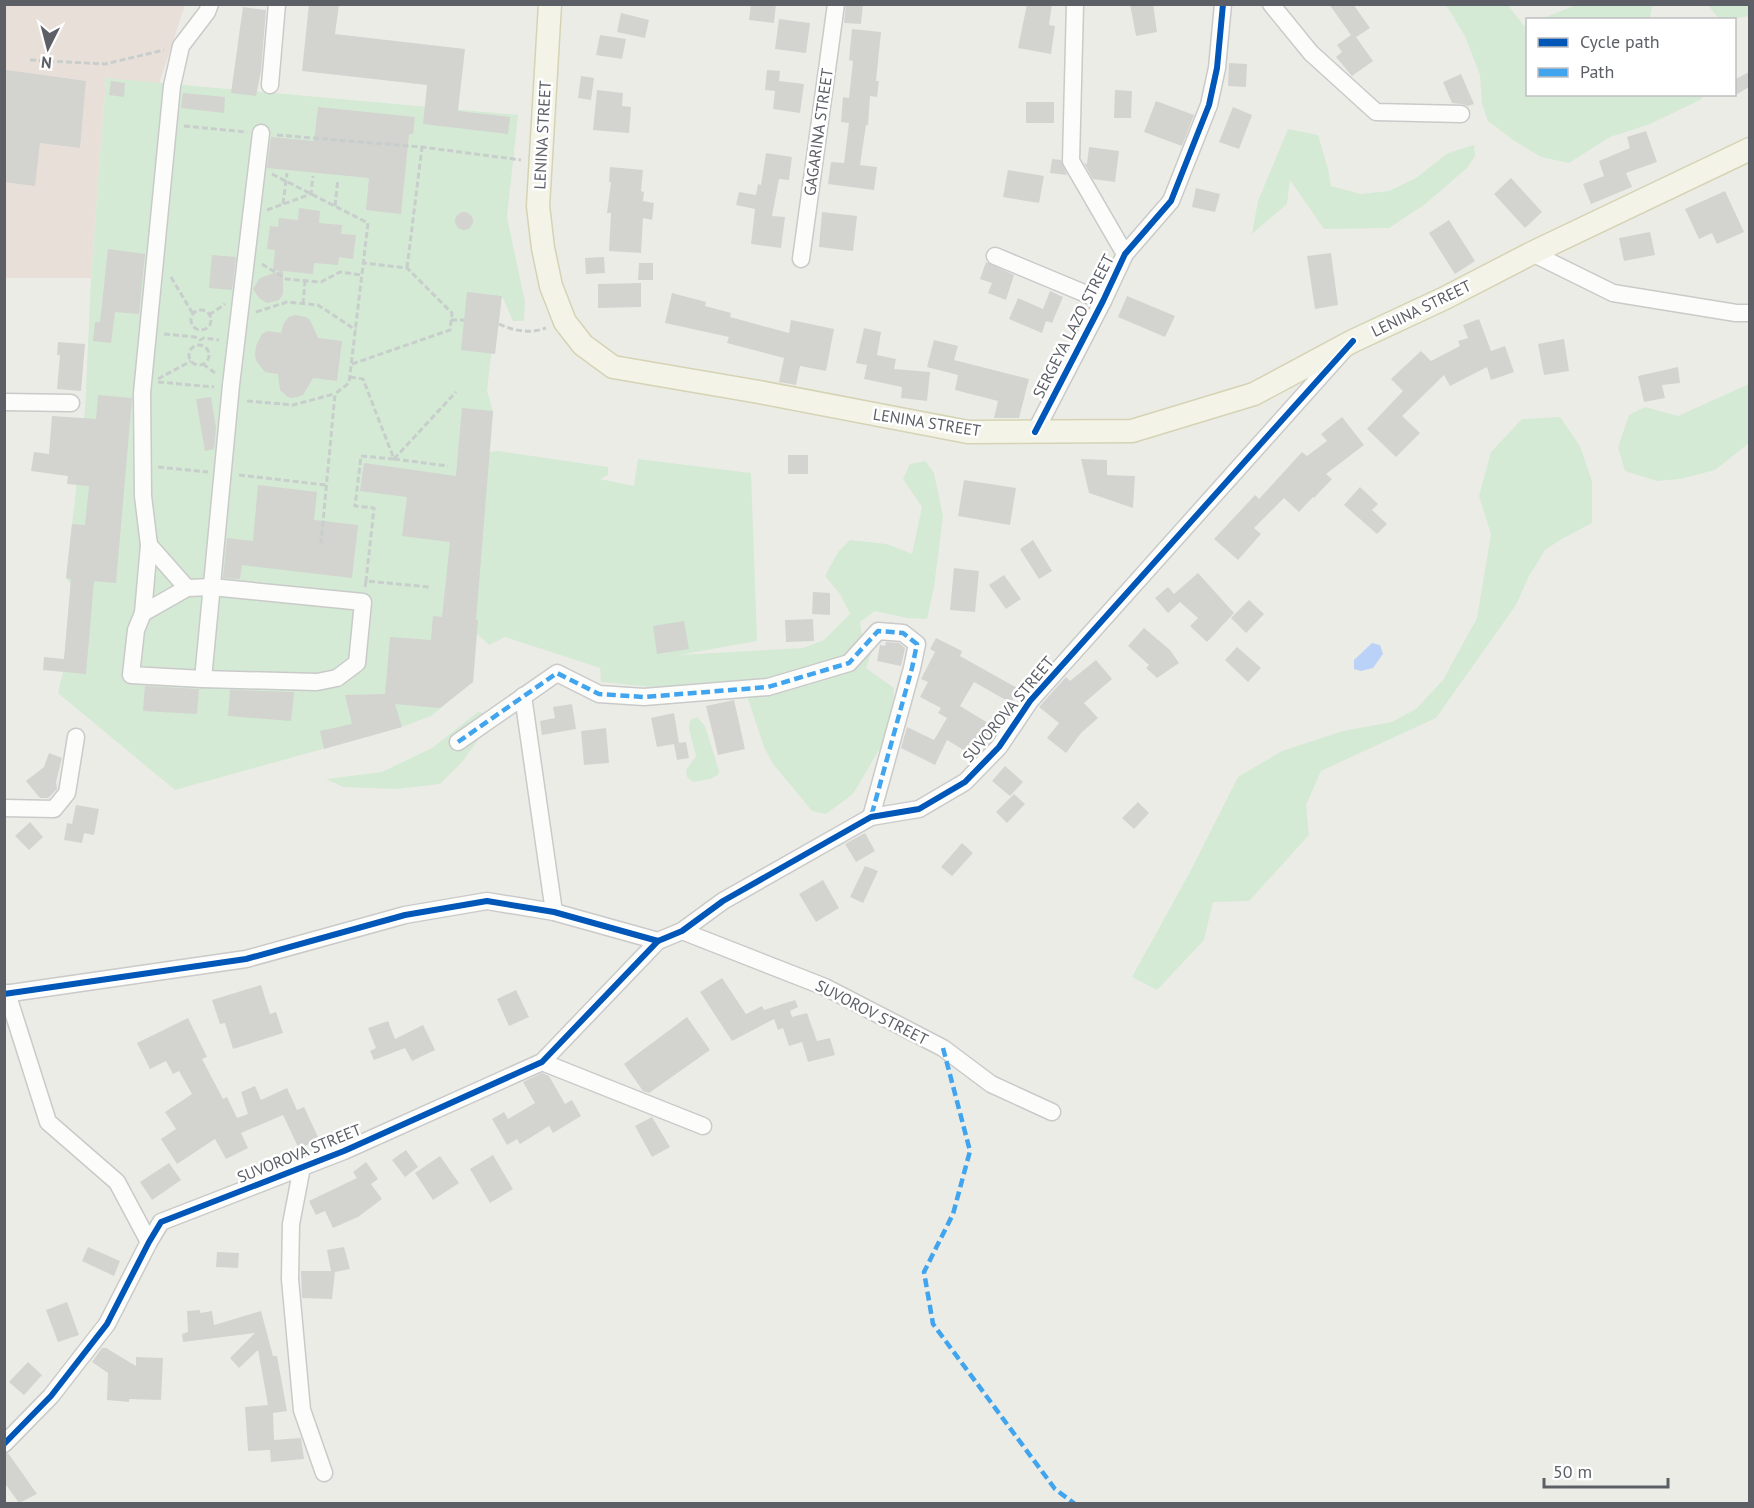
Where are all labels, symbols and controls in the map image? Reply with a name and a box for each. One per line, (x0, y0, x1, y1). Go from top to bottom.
north arrow (18, 18, 78, 78)
legend (1526, 18, 1736, 96)
text: Cycle path (1580, 30, 1660, 53)
text: N (40, 52, 53, 73)
text: Path (1580, 60, 1614, 83)
street label: GAGARINA STREET (799, 67, 837, 197)
street label: LENINA STREET (529, 80, 555, 190)
street label: SERGEYA LAZO STREET (1028, 250, 1118, 401)
street label: LENINA STREET (1368, 275, 1474, 341)
street label: LENINA STREET (872, 404, 982, 440)
street label: SUVOROVA STREET (958, 652, 1058, 766)
street label: SUVOROV STREET (812, 975, 932, 1049)
street label: SUVOROVA STREET (234, 1119, 364, 1187)
scale bar (1544, 1451, 1668, 1489)
text: 50 m (1553, 1460, 1592, 1483)

